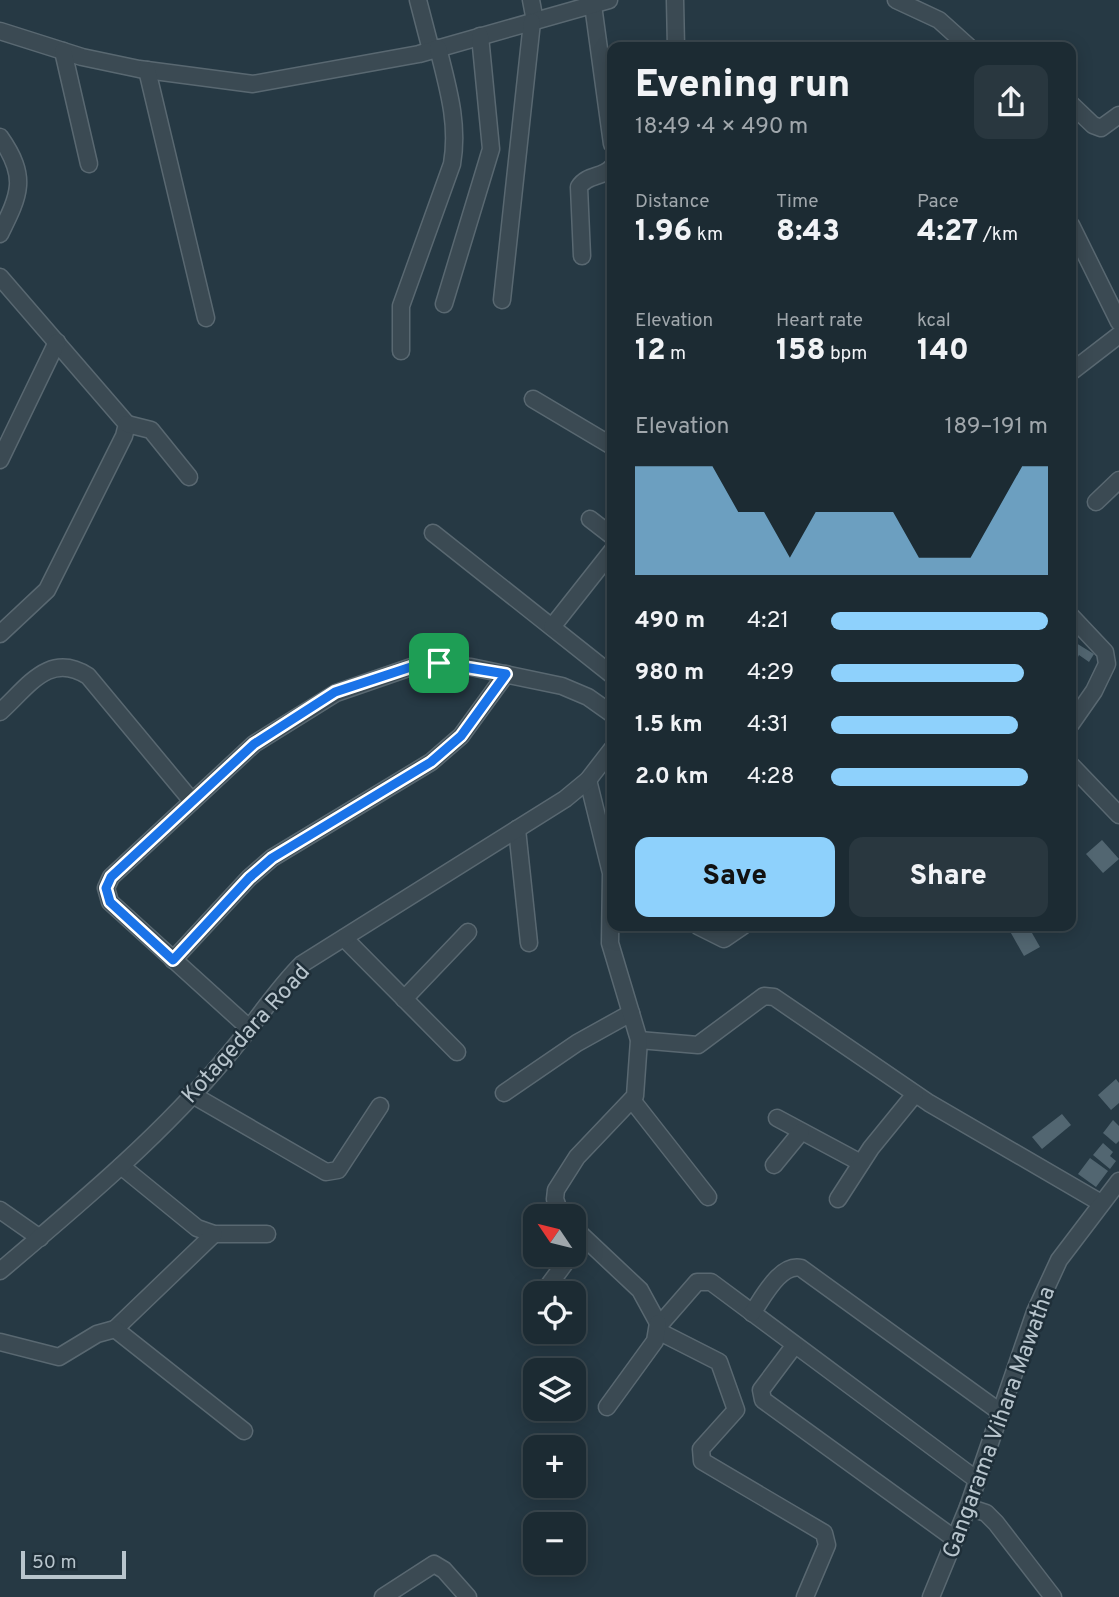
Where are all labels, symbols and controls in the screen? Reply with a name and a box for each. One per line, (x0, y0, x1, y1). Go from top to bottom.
text: Evening run (635, 62, 850, 111)
button: share (974, 65, 1048, 139)
text: 18:49 · 4 × 490 m (635, 113, 808, 142)
text: Distance (635, 190, 710, 214)
text: Time (776, 190, 819, 214)
text: Pace (917, 190, 959, 214)
text: 1.96 (635, 214, 692, 251)
text: 8:43 (776, 214, 840, 251)
text: 4:27 (917, 214, 978, 251)
text: km (692, 223, 723, 247)
text: /km (978, 223, 1018, 247)
text: Elevation (635, 309, 713, 333)
text: Heart rate (776, 309, 863, 333)
text: kcal (917, 309, 951, 333)
text: 12 (635, 333, 666, 370)
text: 158 (776, 333, 826, 370)
text: 140 (917, 333, 969, 370)
text: m (666, 342, 686, 366)
text: bpm (826, 342, 867, 366)
text: Elevation (635, 413, 730, 442)
text: 189–191 m (945, 413, 1048, 442)
text: 490 m (635, 607, 705, 636)
text: 4:21 (747, 607, 789, 636)
pin (409, 633, 469, 693)
icon: arrive (420, 644, 458, 682)
text: 980 m (635, 659, 704, 688)
text: 4:29 (747, 659, 794, 688)
text: 1.5 km (635, 711, 703, 740)
text: 4:31 (747, 711, 789, 740)
text: 2.0 km (635, 763, 709, 792)
text: 4:28 (747, 763, 795, 792)
button: Save (635, 837, 835, 917)
button: Share (849, 837, 1048, 917)
street label: Kotagedara Road (176, 959, 317, 1111)
north arrow (523, 1204, 586, 1267)
map controls (523, 1204, 586, 1575)
button: locate (523, 1281, 586, 1344)
street label: Gangarama Vihara Mawatha (938, 1283, 1063, 1563)
button: layers (523, 1358, 586, 1421)
button: + (523, 1435, 586, 1498)
button: − (523, 1512, 586, 1575)
scale bar (21, 1548, 126, 1580)
text: 50 m (32, 1551, 77, 1575)

